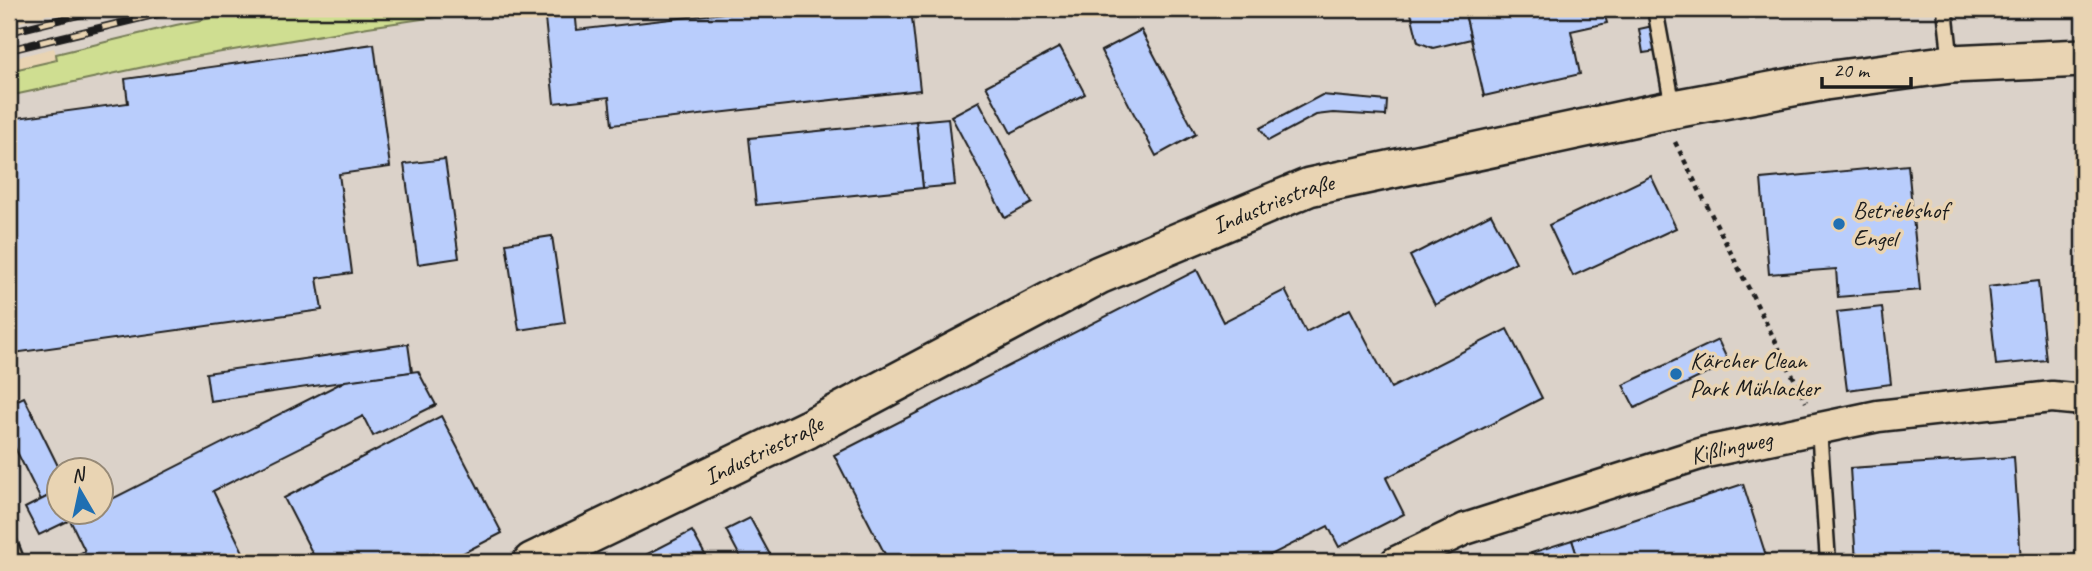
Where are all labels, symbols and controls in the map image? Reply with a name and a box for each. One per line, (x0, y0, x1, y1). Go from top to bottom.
scale bar (1822, 46, 1912, 90)
text: 20 m (1833, 57, 1871, 83)
street label: Industriestraße (1208, 167, 1339, 241)
place label: Betriebshof Engel (1853, 195, 1953, 253)
marker: Betriebshof Engel (1831, 216, 1847, 232)
place label: Kärcher Clean Park Mühlacker (1690, 345, 1822, 403)
marker: Kärcher Clean Park Mühlacker (1668, 366, 1684, 382)
street label: Industriestraße (699, 408, 830, 492)
street label: Kißlingweg (1686, 423, 1777, 471)
north arrow (46, 456, 116, 526)
text: N (70, 462, 88, 488)

